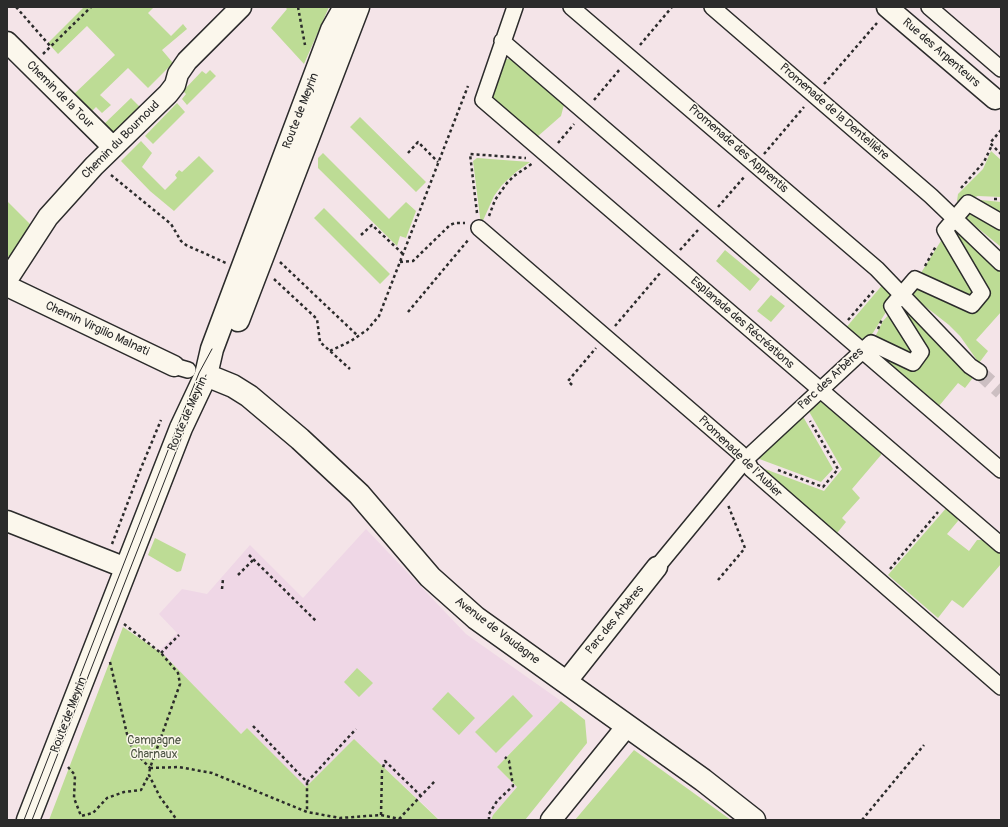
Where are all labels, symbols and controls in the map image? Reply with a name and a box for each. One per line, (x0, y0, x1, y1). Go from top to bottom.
street label: Rue des Arpenteurs (899, 15, 983, 91)
street label: Chemin de la Tour (23, 58, 97, 132)
street label: Promenade de la Dentellière (776, 61, 892, 163)
street label: Route de Meyrin (280, 71, 322, 151)
street label: Chemin du Bournoud (79, 98, 163, 182)
street label: Promenade des Apprentis (685, 102, 791, 196)
street label: Esplanade des Récréations (687, 274, 797, 372)
street label: Chemin Virgilio Malnati (43, 299, 151, 359)
street label: Parc des Arbères (795, 345, 867, 413)
street label: Route de Meyrin (165, 374, 211, 454)
street label: Promenade de l'Aubier (695, 413, 785, 501)
street label: Parc des Arbères (583, 583, 647, 657)
street label: Avenue de Vaudagne (452, 594, 542, 668)
street label: Route de Meyrin (48, 675, 90, 755)
park label: Campagne Charnaux (127, 734, 181, 762)

